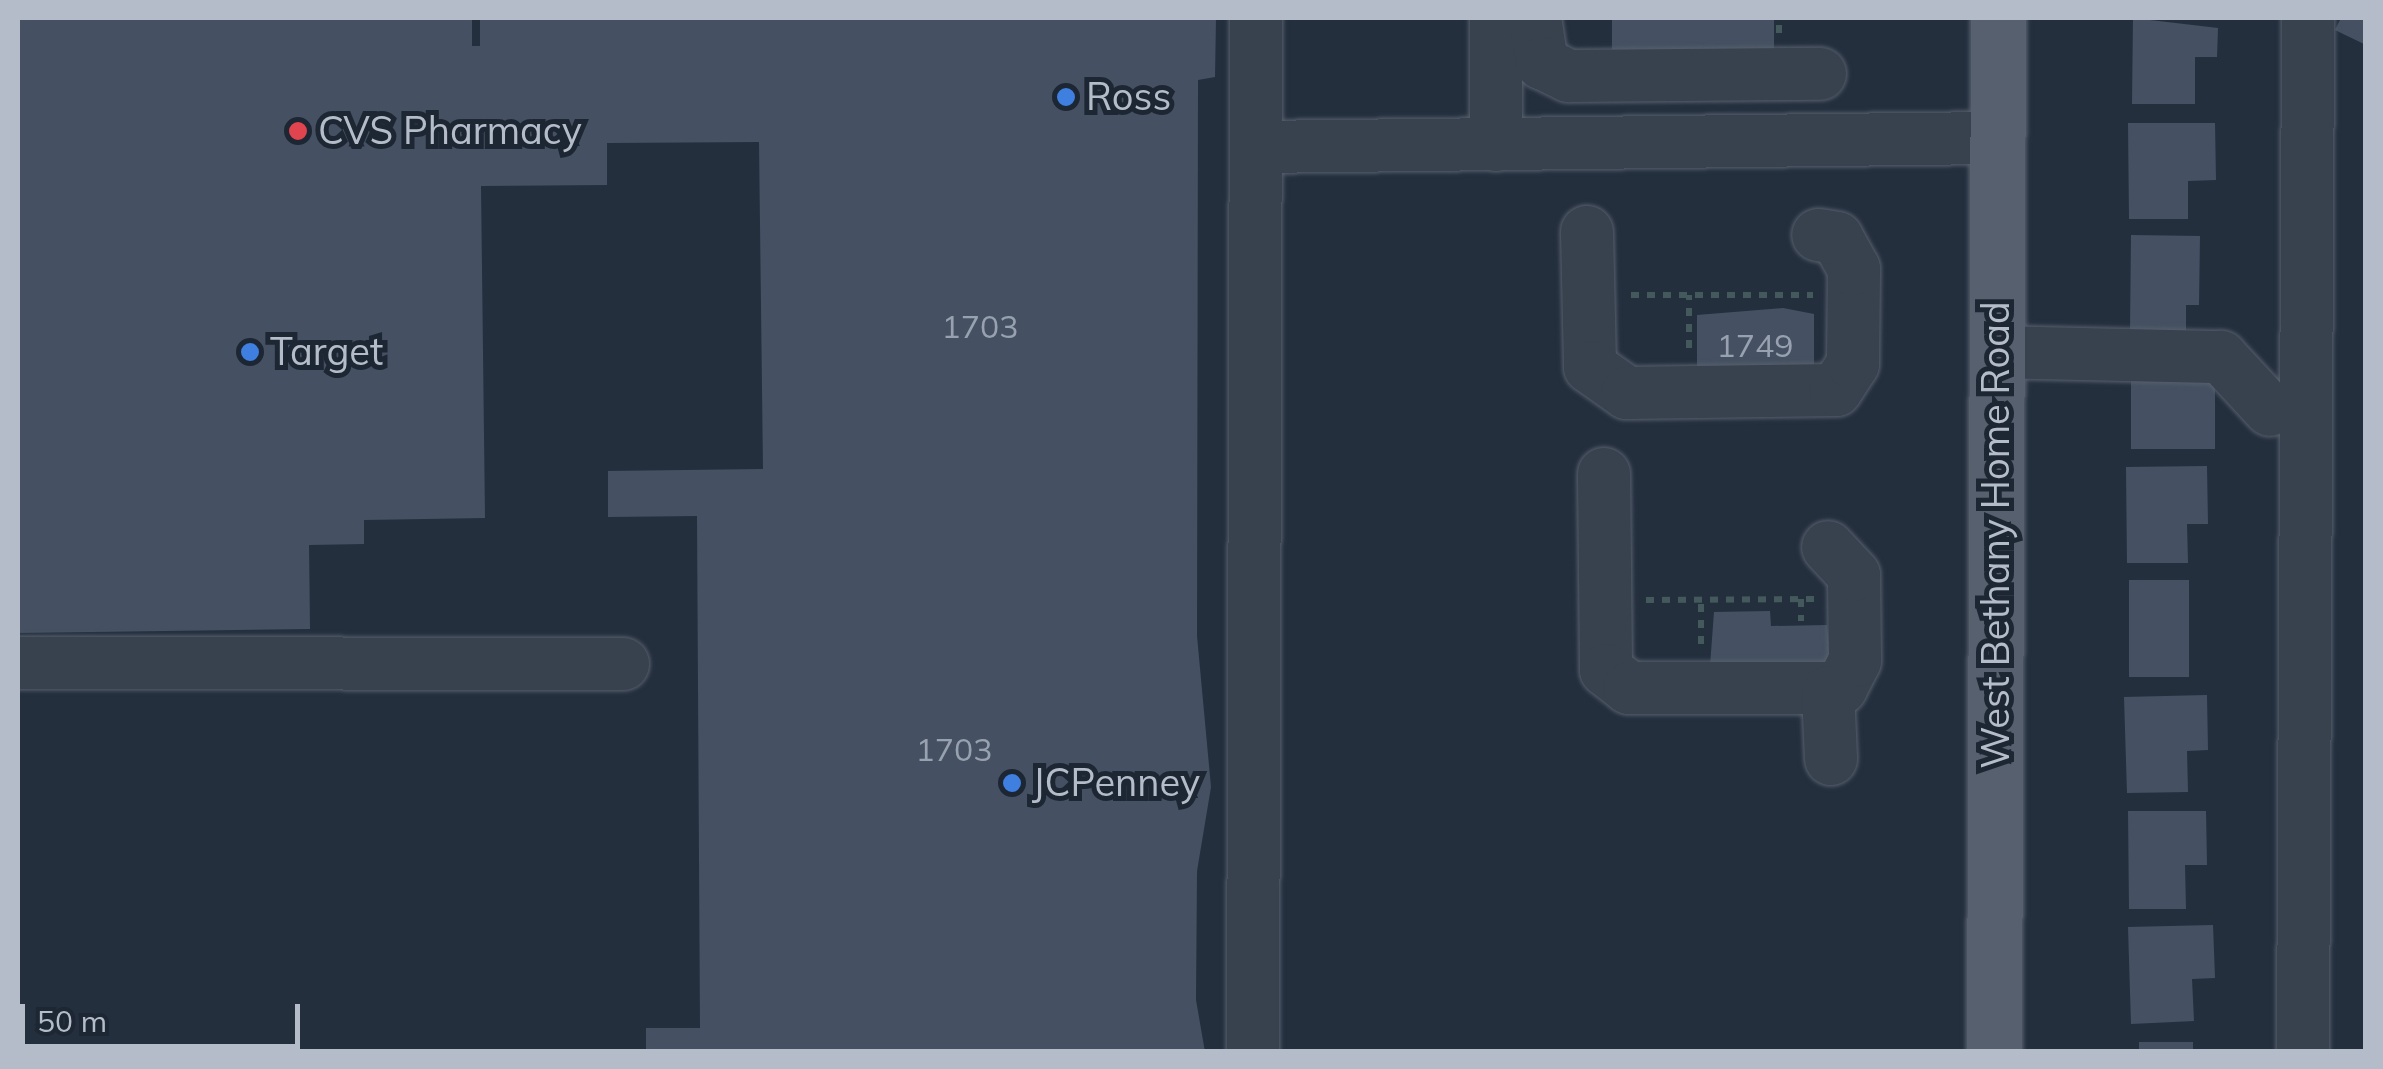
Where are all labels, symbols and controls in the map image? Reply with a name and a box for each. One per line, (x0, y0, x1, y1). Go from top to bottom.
place label: Ross (1086, 74, 1171, 120)
marker: Ross (1055, 86, 1077, 108)
place label: CVS Pharmacy (318, 108, 582, 154)
marker: CVS Pharmacy (287, 120, 309, 142)
street label: West Bethany Home Road (1973, 301, 2019, 769)
house number: 1703 (942, 307, 1018, 345)
house number: 1749 (1717, 326, 1793, 364)
place label: Target (270, 329, 383, 375)
marker: Target (239, 341, 261, 363)
house number: 1703 (916, 730, 992, 768)
place label: JCPenney (1032, 760, 1200, 806)
marker: JCPenney (1001, 772, 1023, 794)
scale bar (25, 984, 305, 1046)
text: 50 m (37, 1002, 107, 1040)

